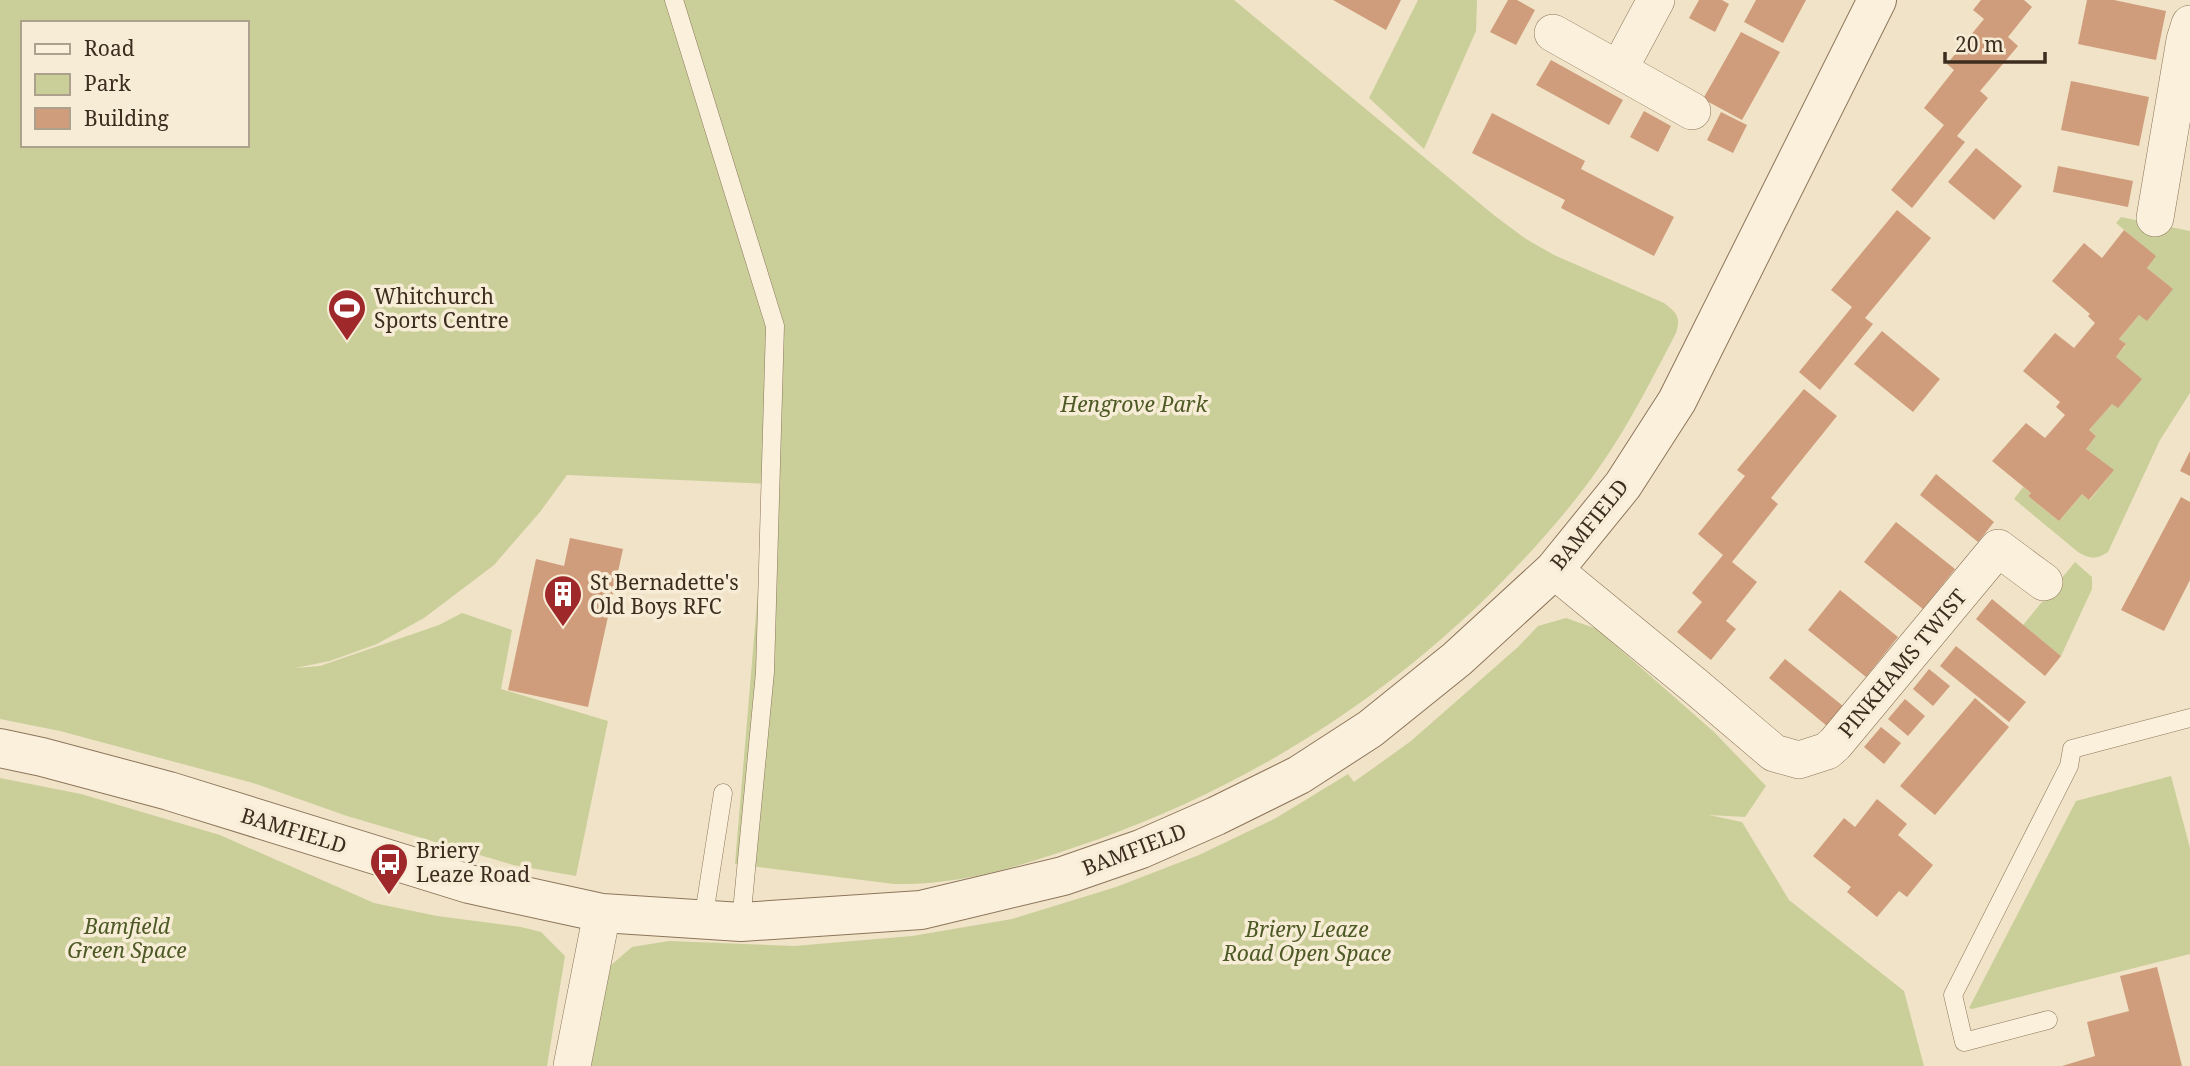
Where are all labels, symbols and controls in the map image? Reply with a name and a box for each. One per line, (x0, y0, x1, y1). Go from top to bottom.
legend (21, 21, 248, 147)
scale bar (1945, 21, 2045, 65)
text: 20 m (1955, 30, 2004, 58)
text: Road (84, 34, 135, 62)
text: Park (84, 69, 131, 97)
text: Building (84, 104, 169, 132)
place label: Whitchurch Sports Centre (374, 282, 509, 334)
sports icon: Whitchurch Sports Centre (326, 287, 368, 342)
park label: Hengrove Park (1060, 390, 1208, 418)
street label: BAMFIELD (1544, 473, 1634, 575)
place label: St Bernadette's Old Boys RFC (590, 568, 739, 620)
building icon: St Bernadette's Old Boys RFC (542, 573, 584, 628)
street label: PINKHAMS TWIST (1832, 583, 1972, 743)
street label: BAMFIELD (238, 801, 350, 859)
street label: BAMFIELD (1078, 816, 1190, 882)
place label: Briery Leaze Road (416, 836, 530, 888)
bus stop icon: Briery Leaze Road (368, 841, 410, 896)
park label: Bamfield Green Space (67, 912, 187, 964)
park label: Briery Leaze Road Open Space (1222, 915, 1391, 967)

